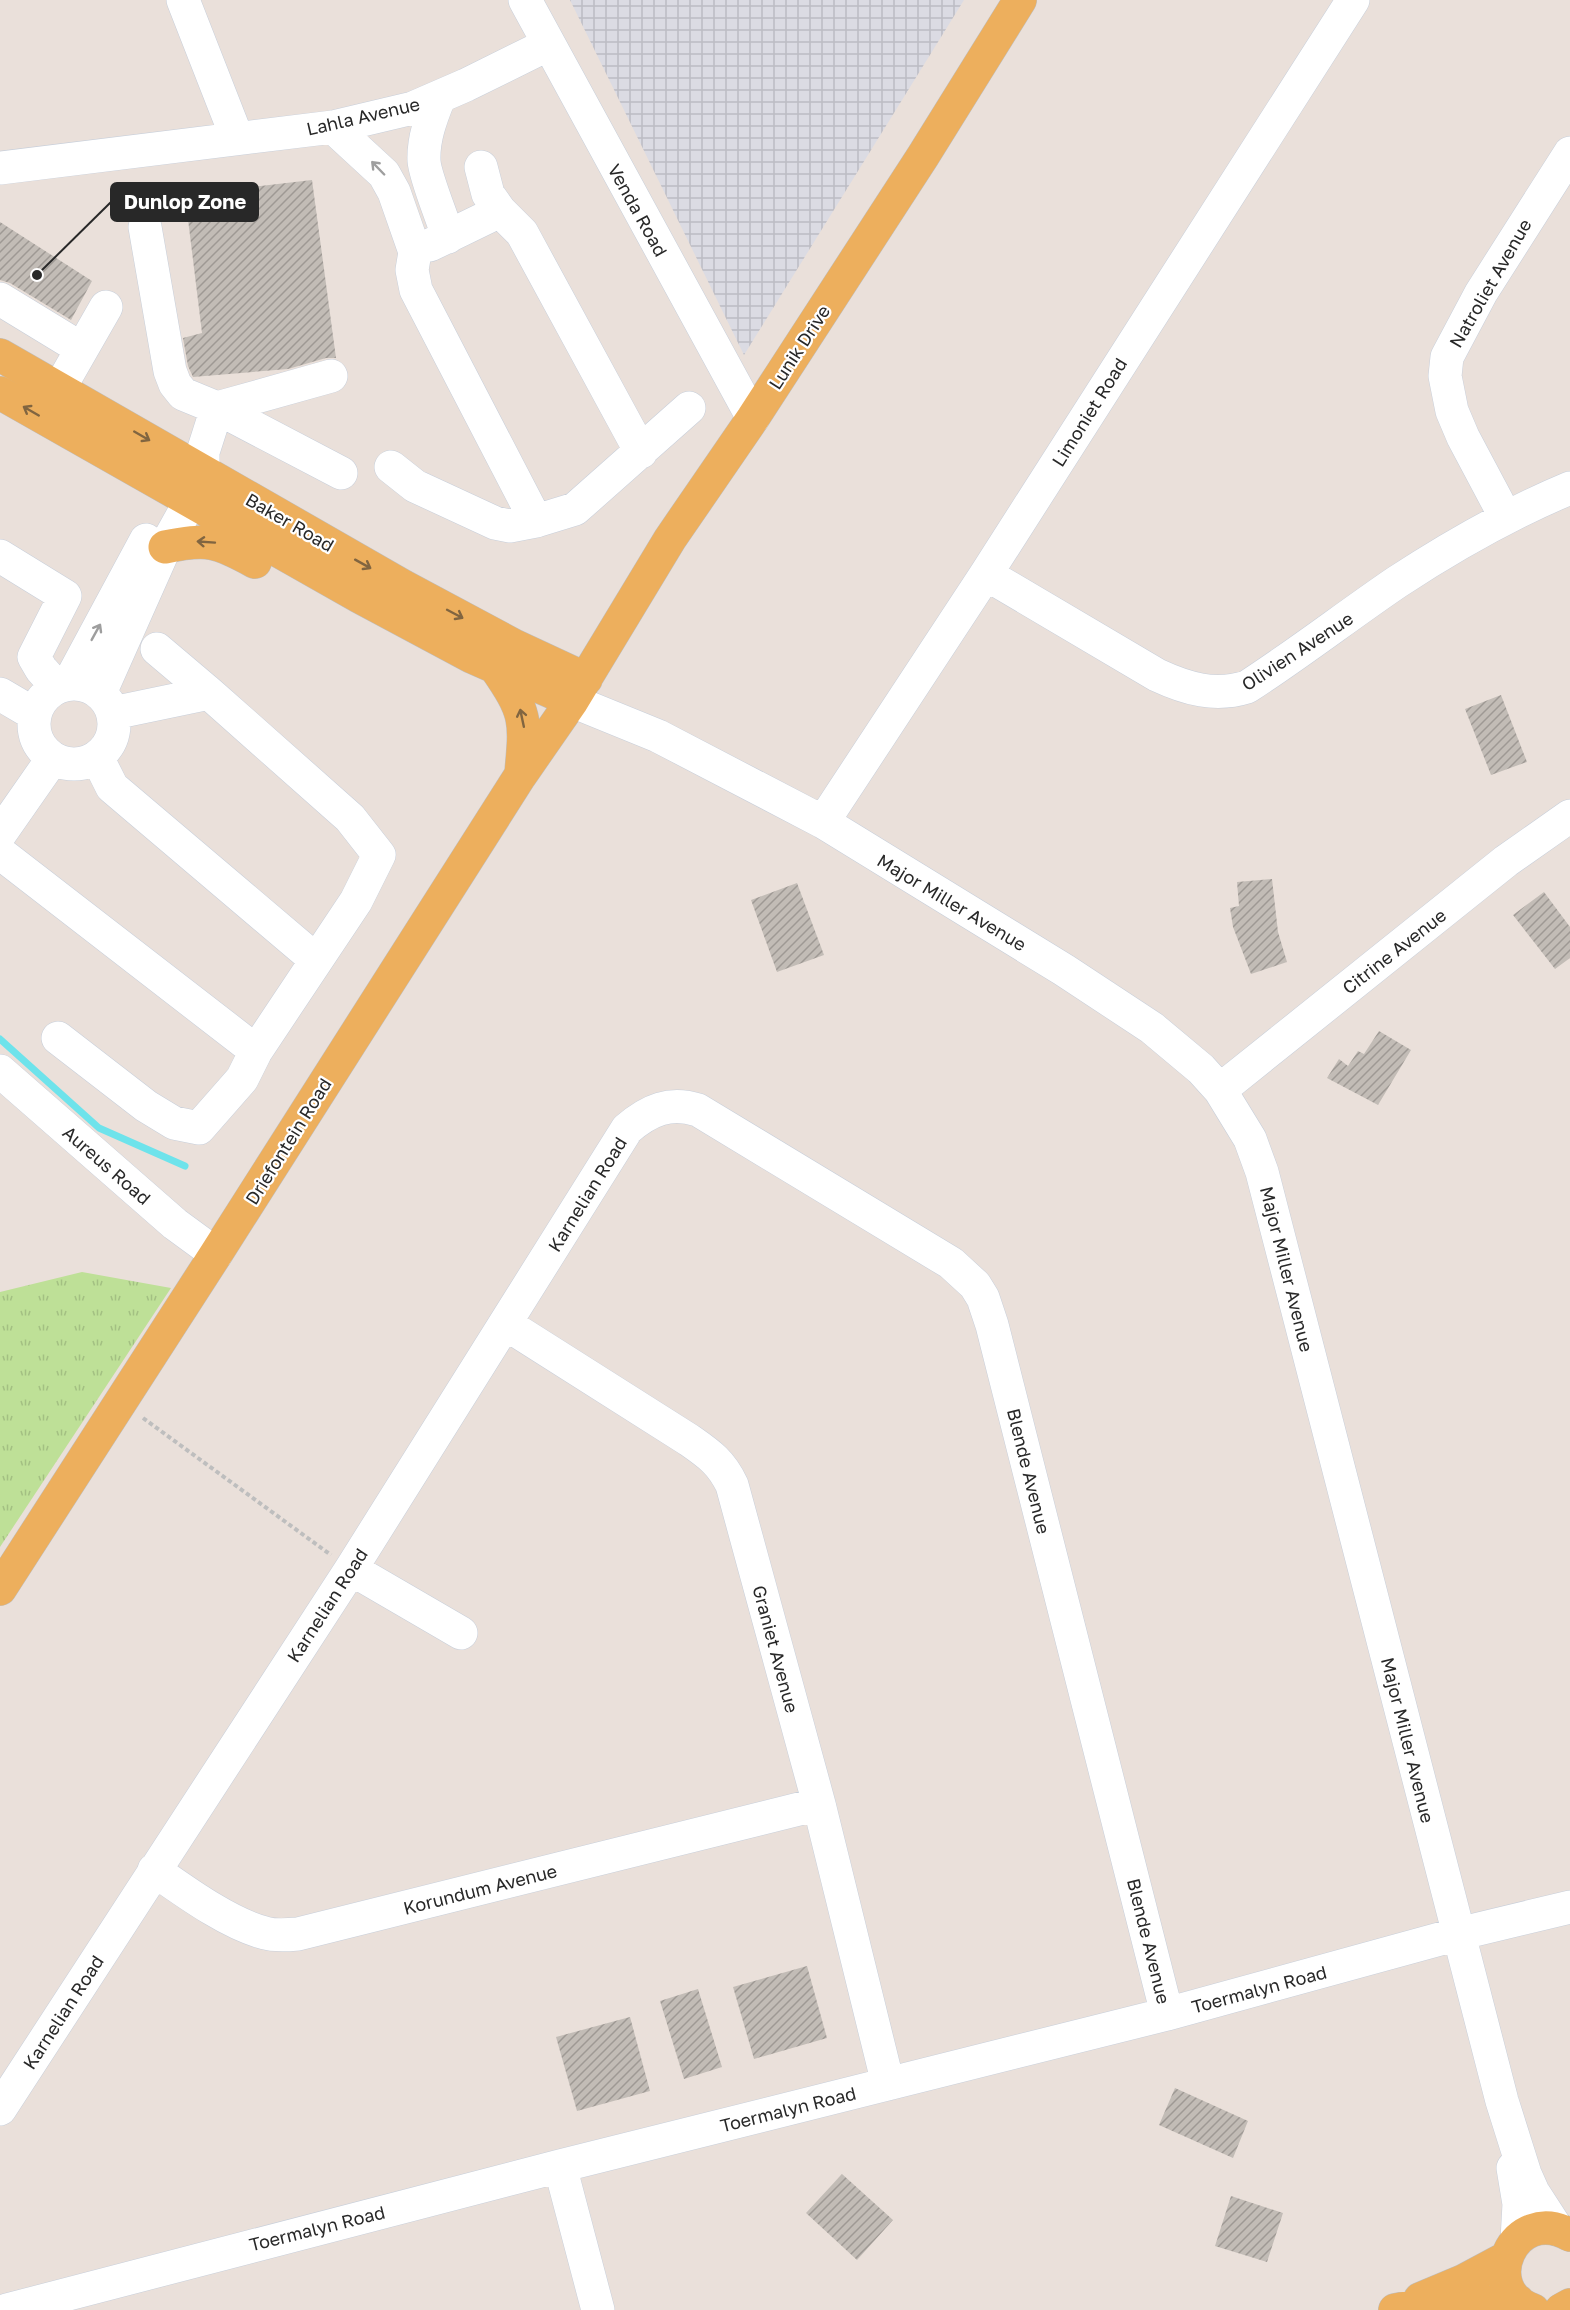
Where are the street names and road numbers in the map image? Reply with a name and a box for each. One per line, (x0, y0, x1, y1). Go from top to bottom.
street label: Lahla Avenue (304, 92, 422, 140)
street label: Venda Road (604, 160, 672, 260)
street label: Natroliet Avenue (1444, 215, 1536, 351)
street label: Lunik Drive (764, 301, 834, 393)
street label: Limoniet Road (1047, 354, 1131, 470)
street label: Baker Road (242, 488, 338, 556)
street label: Olivien Avenue (1237, 607, 1357, 695)
street label: Major Miller Avenue (874, 849, 1030, 955)
street label: Citrine Avenue (1338, 904, 1450, 998)
street label: Driefontein Road (240, 1074, 336, 1208)
street label: Aureus Road (59, 1121, 155, 1209)
street label: Karnelian Road (543, 1132, 631, 1256)
street label: Major Miller Avenue (1256, 1184, 1318, 1354)
street label: Blende Avenue (1003, 1406, 1055, 1536)
street label: Karnelian Road (282, 1544, 372, 1666)
street label: Graniet Avenue (748, 1583, 804, 1715)
street label: Major Miller Avenue (1377, 1655, 1439, 1825)
street label: Korundum Avenue (401, 1859, 559, 1919)
street label: Blende Avenue (1123, 1876, 1175, 2006)
street label: Karnelian Road (18, 1951, 108, 2073)
street label: Toermalyn Road (1189, 1960, 1329, 2018)
street label: Toermalyn Road (718, 2082, 858, 2136)
street label: Toermalyn Road (247, 2201, 387, 2255)

